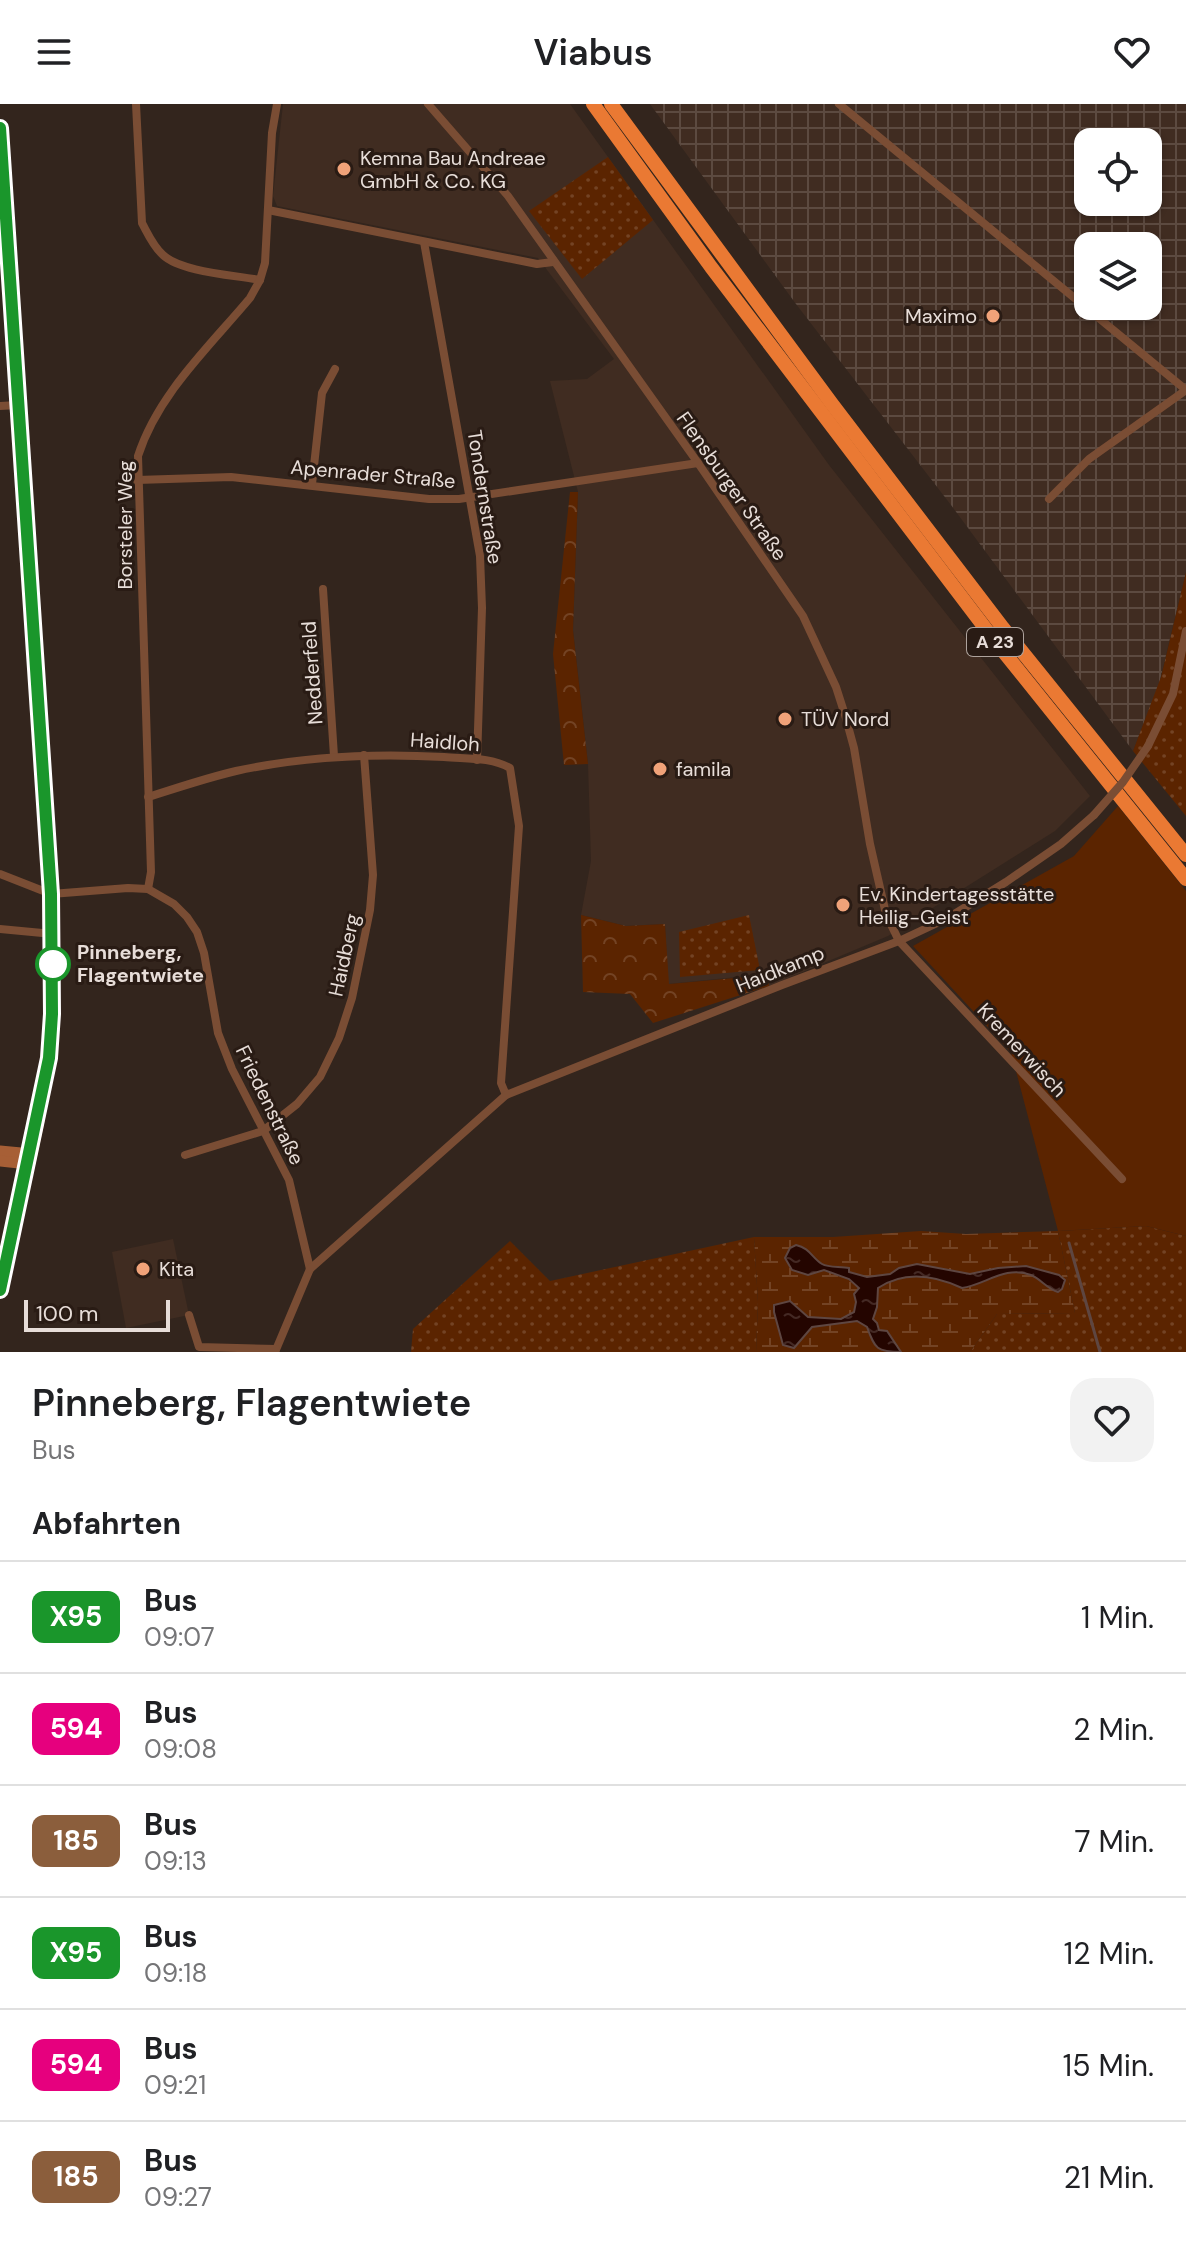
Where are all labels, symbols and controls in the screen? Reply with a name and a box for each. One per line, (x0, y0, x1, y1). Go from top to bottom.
text: Viabus (533, 29, 653, 76)
icon: menu (32, 30, 76, 74)
icon: heart (1110, 30, 1154, 74)
map controls (1074, 128, 1162, 320)
button: locate (1074, 128, 1162, 216)
place label: Kemna Bau Andreae GmbH & Co. KG (360, 145, 546, 194)
marker: Kemna Bau Andreae GmbH & Co. KG (335, 160, 353, 178)
button: layers (1074, 232, 1162, 320)
place label: Maximo (905, 303, 977, 329)
marker: Maximo (984, 307, 1002, 325)
street label: Flensburger Straße (671, 406, 793, 566)
street label: Tondernstraße (462, 428, 508, 566)
street label: Apenrader Straße (289, 454, 457, 494)
street label: Borsteler Weg (112, 460, 138, 590)
street label: Nedderfeld (295, 620, 329, 726)
road number: A 23 (967, 628, 1023, 656)
place label: TÜV Nord (801, 706, 889, 732)
marker: TÜV Nord (776, 710, 794, 728)
street label: Haidloh (409, 727, 481, 757)
place label: famila (676, 756, 731, 782)
marker: famila (651, 760, 669, 778)
place label: Ev. Kindertagesstätte Heilig-Geist (859, 881, 1054, 930)
marker: Ev. Kindertagesstätte Heilig-Geist (834, 896, 852, 914)
street label: Haidberg (323, 911, 365, 999)
place label: Pinneberg, Flagentwiete (77, 939, 204, 988)
street label: Haidkamp (732, 940, 828, 998)
marker: Pinneberg, Flagentwiete (36, 947, 70, 981)
street label: Kremerwisch (972, 997, 1072, 1103)
street label: Friedenstraße (230, 1041, 310, 1169)
place label: Kita (159, 1256, 194, 1282)
marker: Kita (134, 1260, 152, 1278)
scale bar (24, 1296, 170, 1332)
text: 100 m (36, 1299, 98, 1328)
text: Pinneberg, Flagentwiete (32, 1378, 471, 1428)
button: heart (1070, 1378, 1154, 1462)
text: Bus (32, 1433, 76, 1467)
text: Abfahrten (32, 1504, 181, 1543)
text: Bus (144, 1581, 198, 1620)
text: X95 (50, 1598, 102, 1635)
text: 1 Min. (1081, 1598, 1154, 1637)
text: 09:07 (144, 1620, 215, 1654)
text: Bus (144, 1693, 198, 1732)
text: 594 (50, 1710, 102, 1747)
text: 2 Min. (1073, 1710, 1154, 1749)
text: 09:08 (144, 1732, 217, 1766)
text: Bus (144, 1805, 198, 1844)
text: 185 (53, 1822, 99, 1859)
text: 7 Min. (1074, 1822, 1154, 1861)
text: 09:13 (144, 1844, 207, 1878)
text: Bus (144, 1917, 198, 1956)
text: X95 (50, 1934, 102, 1971)
text: 12 Min. (1064, 1934, 1154, 1973)
text: 09:18 (144, 1956, 207, 1990)
text: Bus (144, 2029, 198, 2068)
text: 594 (50, 2046, 102, 2083)
text: 15 Min. (1063, 2046, 1154, 2085)
text: 09:21 (144, 2068, 206, 2102)
text: Bus (144, 2141, 198, 2180)
text: 185 (53, 2158, 99, 2195)
text: 21 Min. (1064, 2158, 1154, 2197)
text: 09:27 (144, 2180, 212, 2214)

